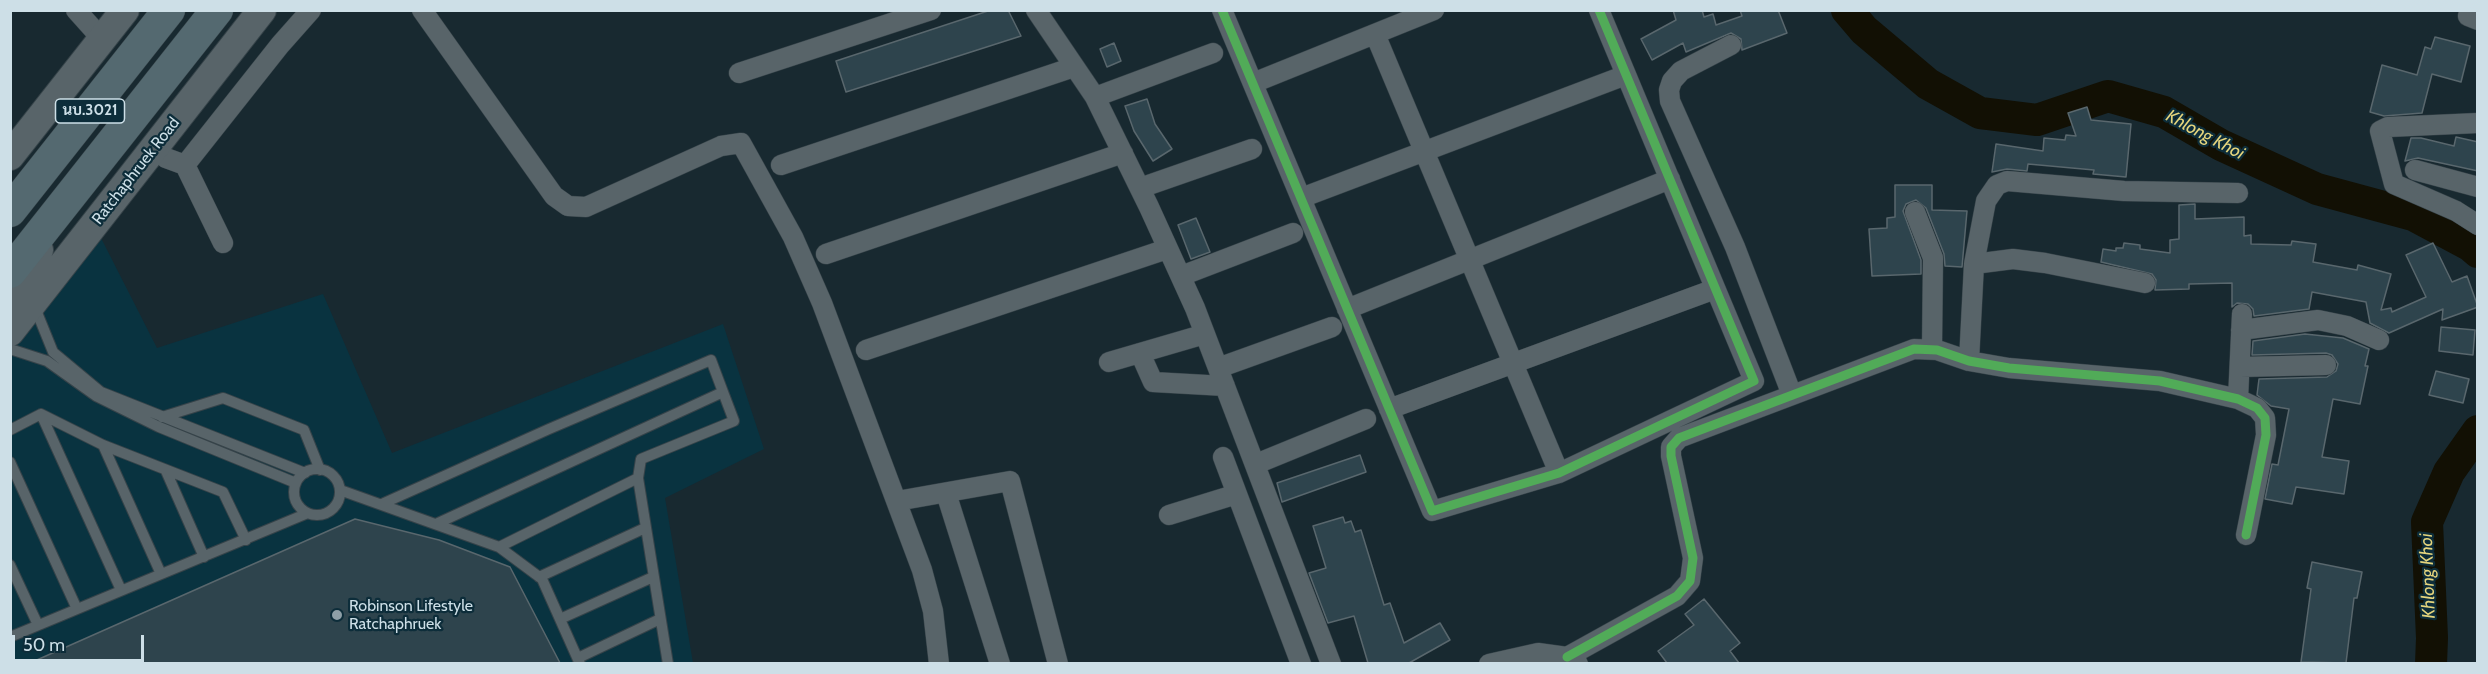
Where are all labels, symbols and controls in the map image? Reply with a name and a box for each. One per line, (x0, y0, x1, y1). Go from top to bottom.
road number: นบ.3021 (56, 99, 124, 123)
water label: Khlong Khoi (2162, 105, 2248, 165)
street label: Ratchaphruek Road (88, 114, 184, 228)
water label: Khlong Khoi (2416, 533, 2440, 619)
place label: Robinson Lifestyle Ratchaphruek (349, 596, 473, 634)
marker: Robinson Lifestyle Ratchaphruek (330, 608, 344, 622)
scale bar (15, 623, 147, 661)
text: 50 m (23, 634, 65, 656)

